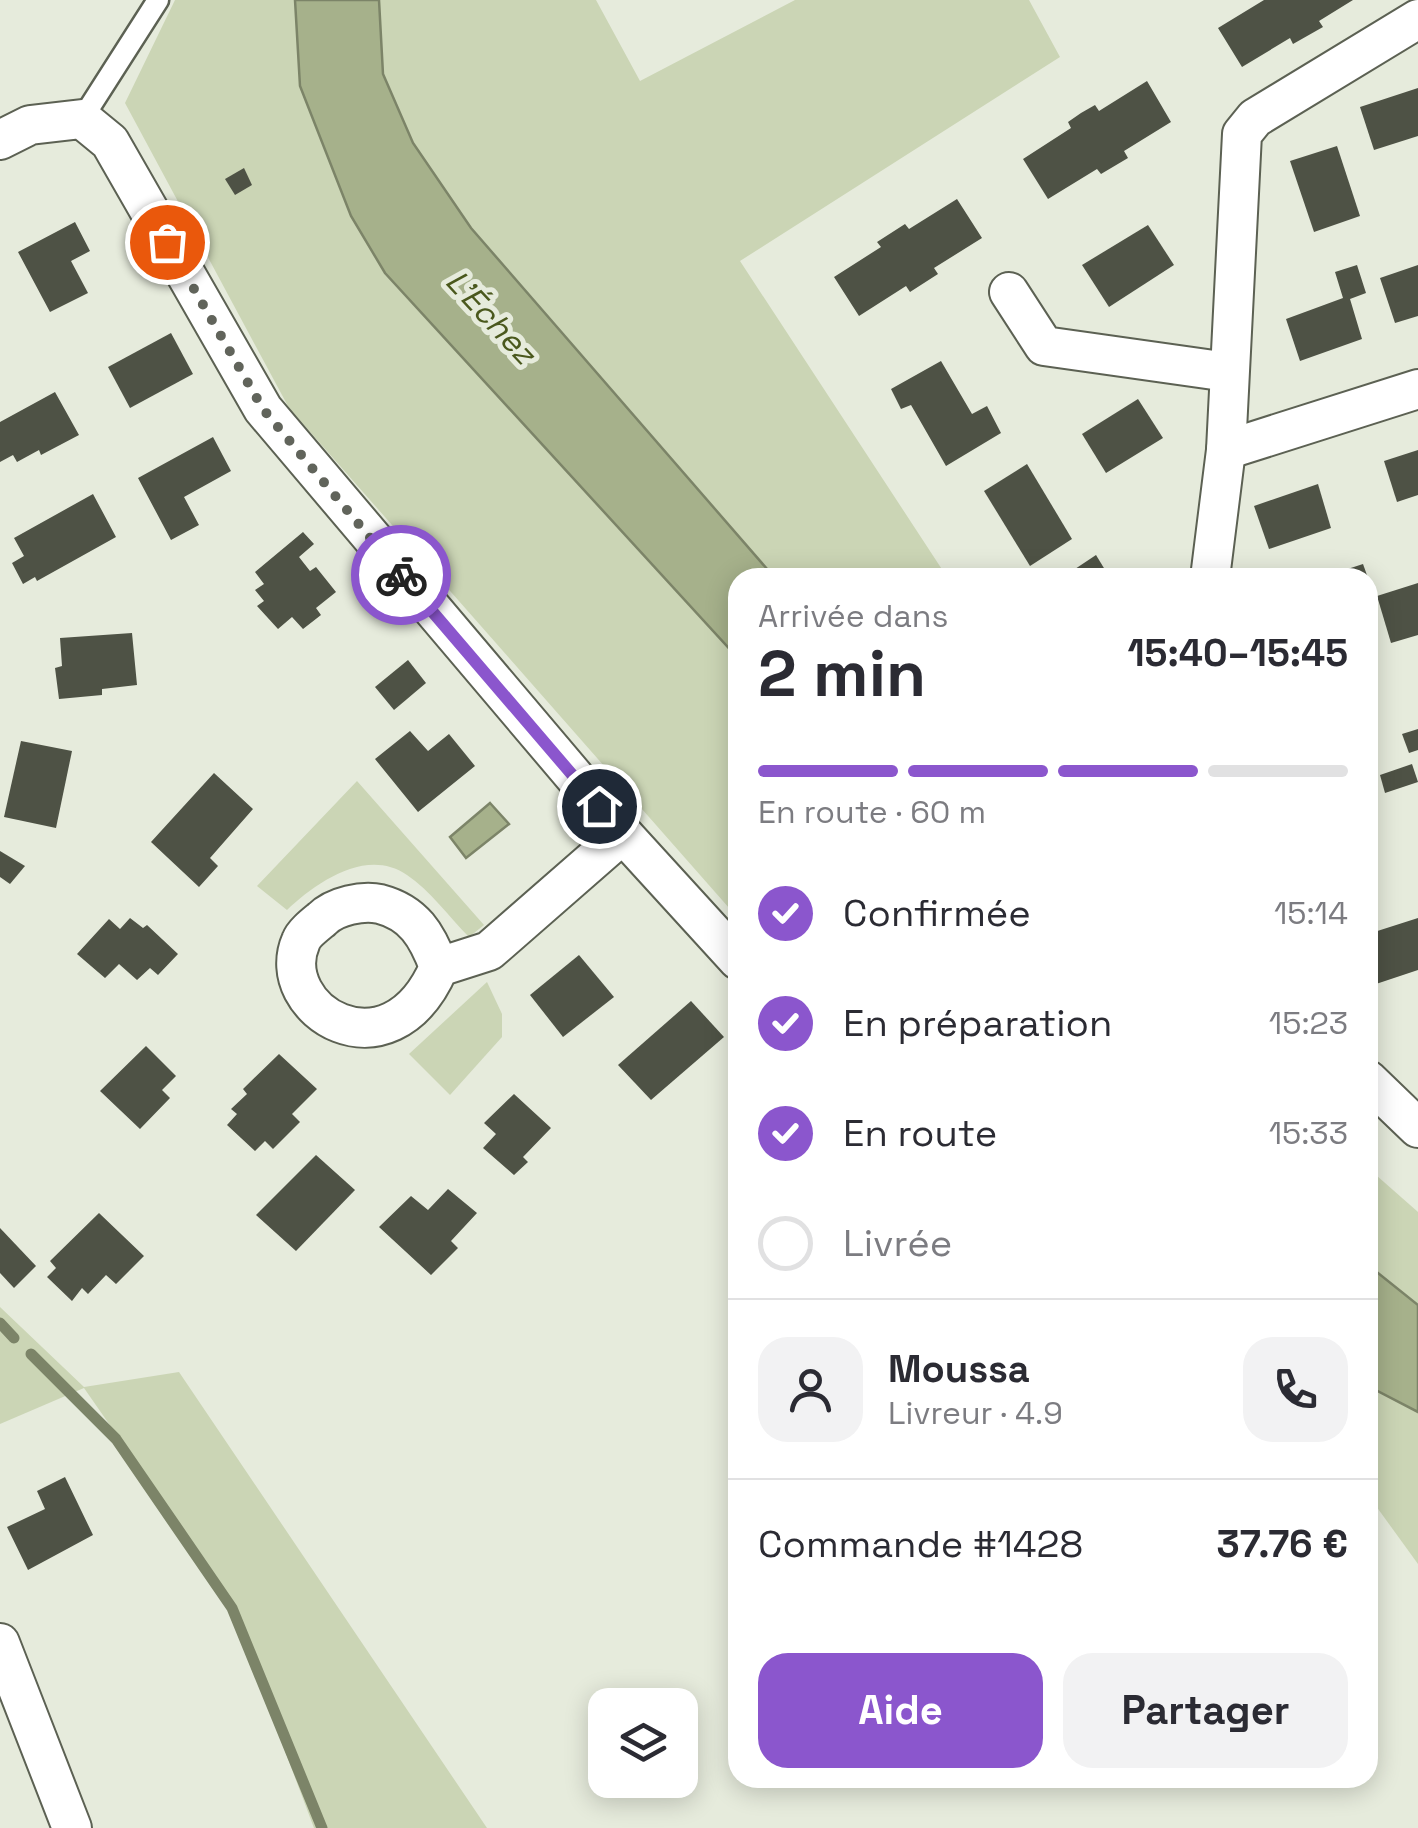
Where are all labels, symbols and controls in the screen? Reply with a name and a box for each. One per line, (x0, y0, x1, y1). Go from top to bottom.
pin (125, 200, 210, 285)
icon: bag (140, 215, 195, 270)
water label: L'Échez (438, 262, 546, 374)
courier (351, 525, 451, 625)
icon: bike (374, 548, 429, 603)
text: Arrivée dans (758, 596, 948, 636)
text: 15:40–15:45 (1127, 629, 1348, 677)
text: 2 min (758, 632, 926, 715)
pin (557, 764, 642, 849)
icon: home (572, 779, 627, 834)
text: En route · 60 m (758, 792, 986, 832)
icon: check (758, 886, 813, 941)
text: Confirmée (843, 889, 1031, 937)
text: 15:14 (1274, 893, 1348, 933)
icon: check (758, 996, 813, 1051)
text: En préparation (843, 999, 1112, 1047)
text: 15:23 (1269, 1003, 1348, 1043)
icon: check (758, 1106, 813, 1161)
text: En route (843, 1109, 997, 1157)
text: 15:33 (1269, 1113, 1348, 1153)
text: Livrée (843, 1219, 952, 1267)
button: person (758, 1337, 863, 1442)
button: phone (1243, 1337, 1348, 1442)
text: Moussa (888, 1345, 1030, 1393)
text: Livreur · 4.9 (888, 1393, 1063, 1433)
text: Commande #1428 (758, 1520, 1083, 1568)
text: 37.76 € (1217, 1520, 1348, 1568)
button: Aide (758, 1653, 1043, 1768)
button: Partager (1063, 1653, 1348, 1768)
map controls (588, 1688, 698, 1798)
button: layers (588, 1688, 698, 1798)

